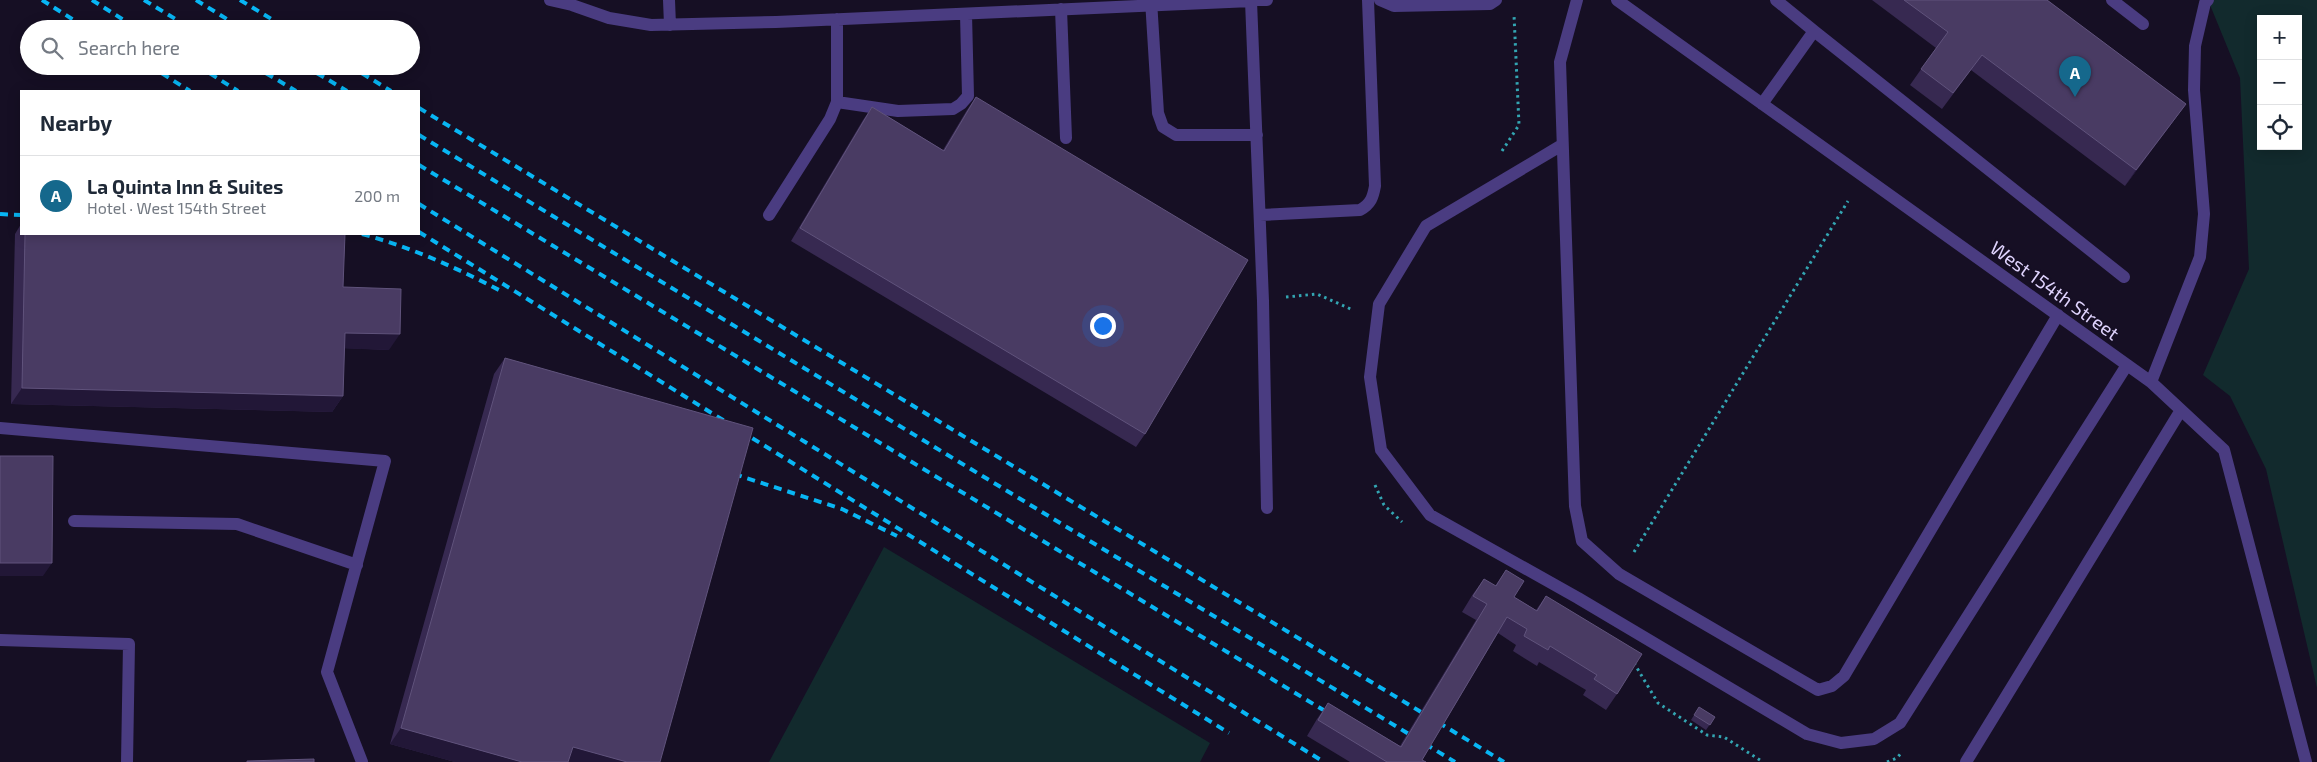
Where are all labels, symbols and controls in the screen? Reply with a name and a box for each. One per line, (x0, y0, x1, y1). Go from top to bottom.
map controls (2257, 15, 2302, 150)
button: + (2257, 15, 2302, 60)
search box (20, 20, 420, 75)
icon: search (38, 34, 66, 62)
text: Search here (78, 36, 180, 59)
pin: A (2059, 56, 2091, 97)
button: − (2257, 60, 2302, 105)
button: locate (2257, 105, 2302, 150)
text: Nearby (40, 110, 112, 135)
text: La Quinta Inn & Suites (87, 175, 283, 198)
text: A (51, 186, 61, 205)
text: 200 m (354, 186, 400, 205)
text: Hotel · West 154th Street (87, 198, 266, 217)
street label: West 154th Street (1986, 236, 2124, 344)
your location (1090, 313, 1116, 339)

